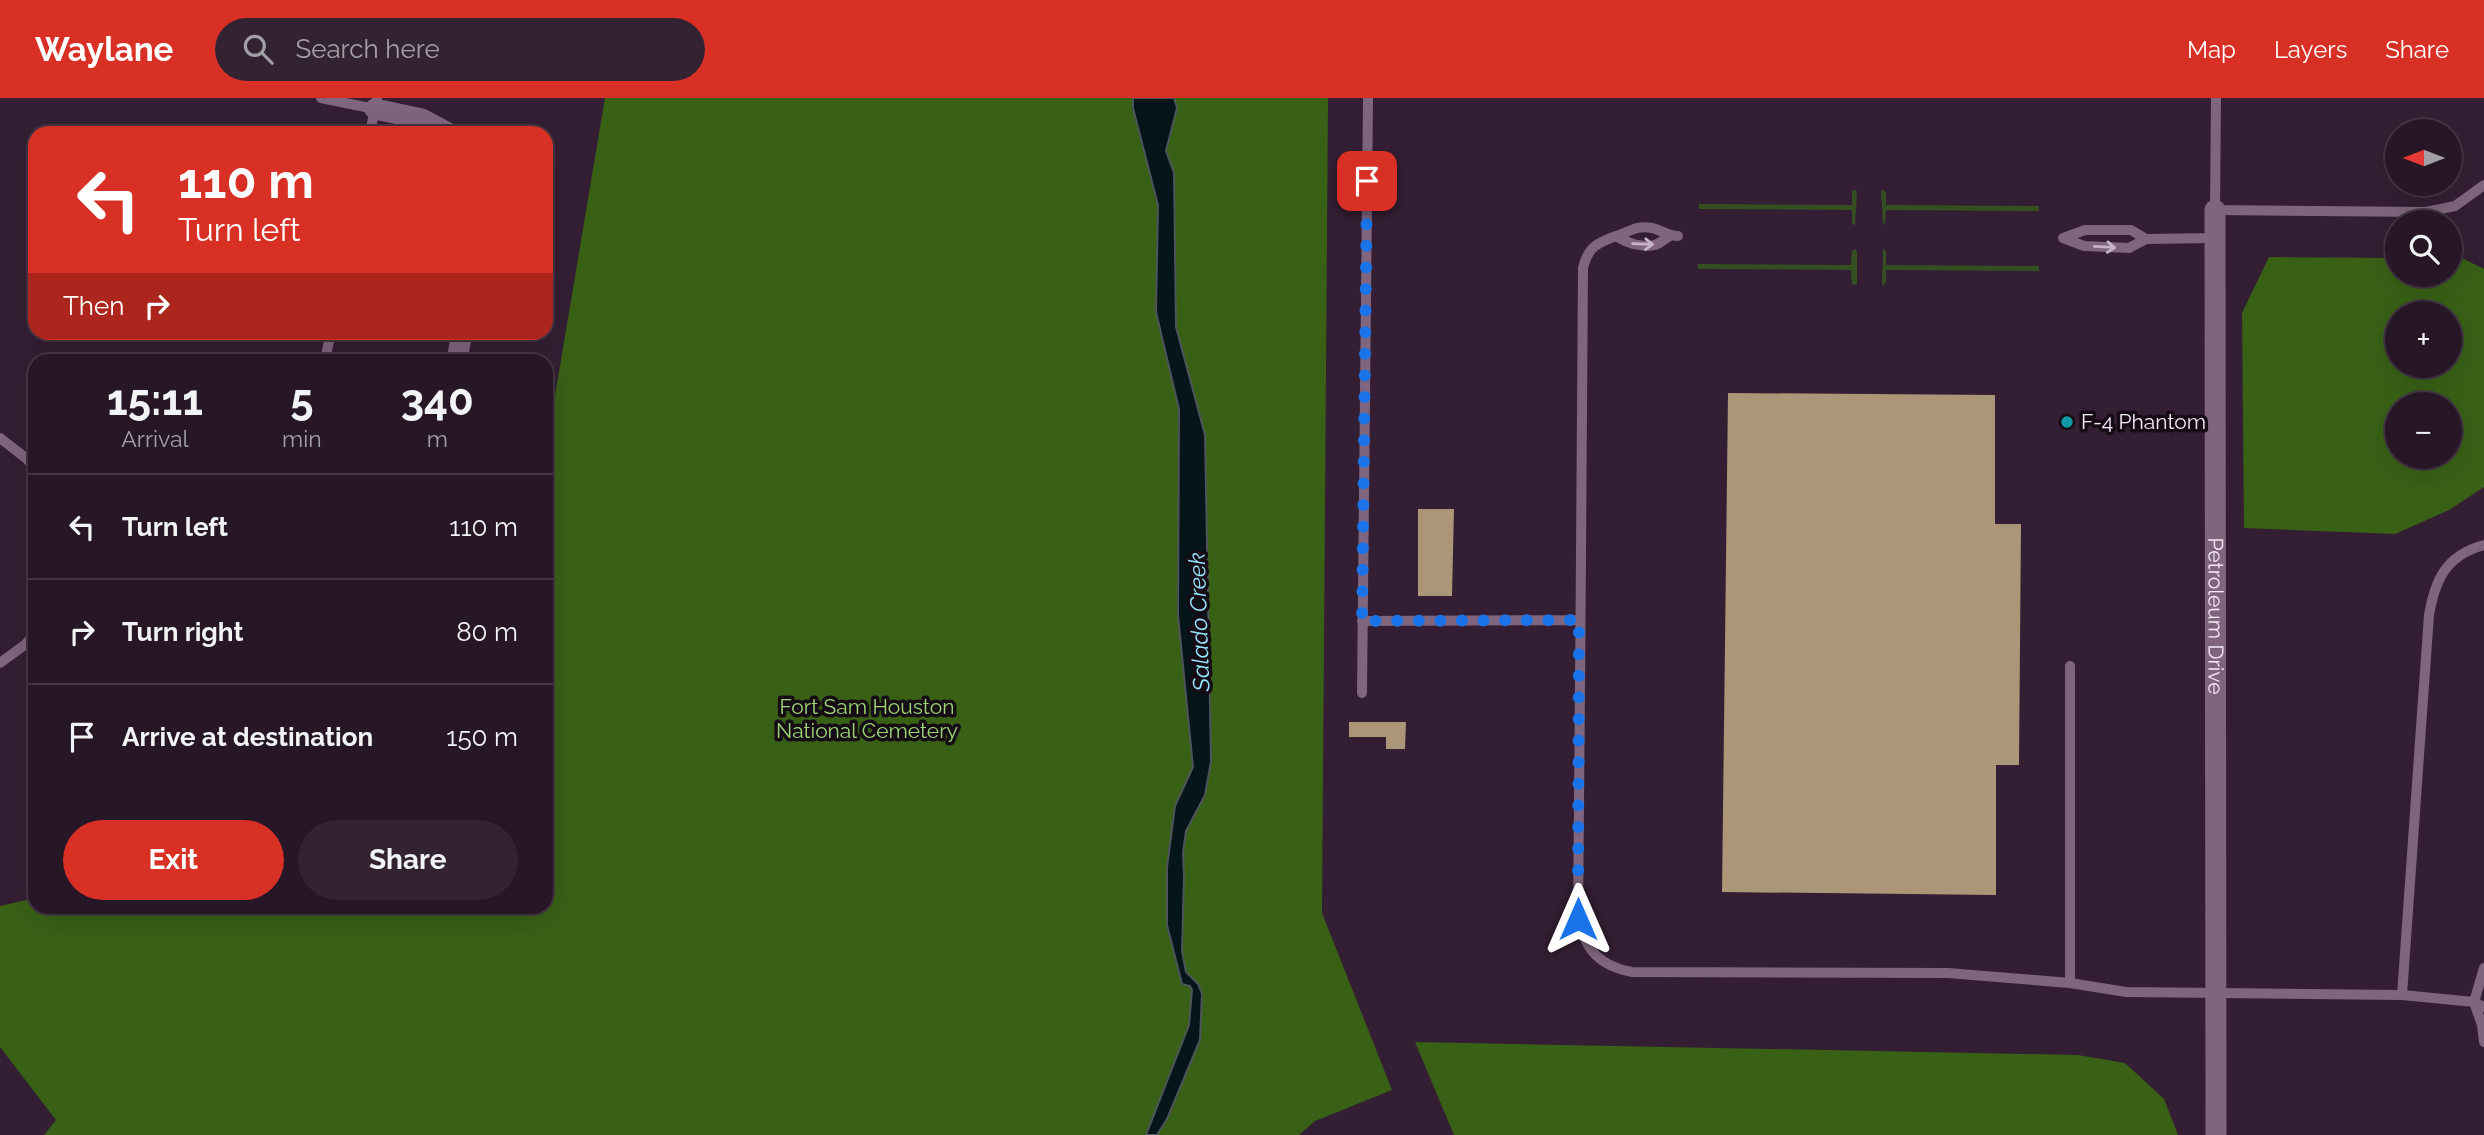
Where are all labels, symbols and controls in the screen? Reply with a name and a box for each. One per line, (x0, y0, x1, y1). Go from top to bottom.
search box (215, 18, 705, 81)
text: Waylane (35, 30, 173, 69)
icon: search (239, 30, 277, 68)
text: Search here (295, 34, 440, 64)
text: Map (2187, 35, 2236, 64)
text: Layers (2274, 35, 2347, 64)
text: Share (2385, 35, 2449, 64)
north arrow (2385, 119, 2462, 196)
map controls (2385, 119, 2462, 469)
pin (1337, 151, 1397, 211)
text: 110 m (178, 152, 314, 209)
icon: left (63, 154, 154, 245)
icon: arrive (1348, 162, 1386, 200)
button: search (2385, 210, 2462, 287)
text: Turn left (178, 211, 300, 248)
one-way arrow (1631, 238, 1654, 251)
one-way arrow (2093, 240, 2116, 253)
icon: right (138, 287, 176, 325)
text: Then (63, 291, 124, 321)
button: + (2385, 301, 2462, 378)
text: 15:11 (107, 376, 203, 425)
text: 5 (290, 376, 313, 425)
text: 340 (401, 376, 474, 425)
button: − (2385, 392, 2462, 469)
place label: F-4 Phantom (2081, 409, 2206, 434)
marker: F-4 Phantom (2059, 414, 2075, 430)
text: Arrival (121, 425, 189, 452)
text: min (282, 425, 322, 452)
text: m (427, 425, 448, 452)
icon: left (63, 508, 101, 546)
text: Turn left (122, 512, 228, 542)
text: 110 m (449, 512, 518, 542)
street label: Petroleum Drive (2203, 537, 2229, 695)
water label: Salado Creek (1183, 552, 1214, 693)
icon: right (63, 613, 101, 651)
text: Turn right (122, 617, 243, 647)
text: 80 m (456, 617, 518, 647)
park label: Fort Sam Houston National Cemetery (776, 694, 958, 743)
icon: arrive (63, 718, 101, 756)
text: Arrive at destination (122, 722, 373, 752)
text: 150 m (446, 722, 518, 752)
button: Exit (63, 820, 284, 900)
button: Share (298, 820, 518, 900)
position arrow (1541, 882, 1615, 956)

